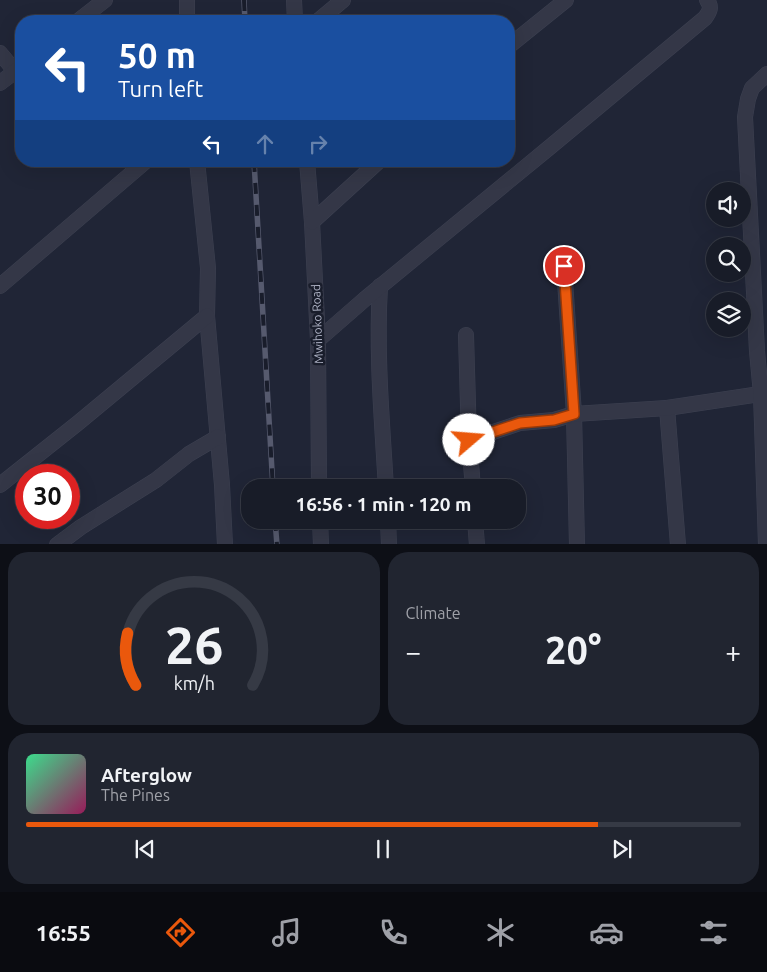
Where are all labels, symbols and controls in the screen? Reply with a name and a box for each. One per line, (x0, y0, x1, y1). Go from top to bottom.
icon: left (35, 35, 100, 100)
text: 50 m (118, 35, 196, 75)
text: Turn left (118, 76, 203, 101)
icon: left (198, 130, 226, 158)
icon: ahead (251, 130, 279, 158)
icon: right (304, 130, 332, 158)
map controls (706, 182, 751, 337)
button: sound (706, 182, 751, 227)
button: search (706, 237, 751, 282)
pin (543, 245, 585, 287)
icon: arrive (550, 252, 578, 280)
street label: Mwihoko Road (309, 284, 325, 364)
button: layers (706, 292, 751, 337)
position arrow (442, 413, 494, 465)
speed limit sign: 30 (15, 464, 80, 529)
text: 16:56 · 1 min · 120 m (296, 493, 471, 515)
text: Climate (406, 604, 461, 622)
text: 26 (164, 616, 223, 674)
text: 20° (545, 629, 601, 671)
text: − (406, 636, 421, 667)
text: + (725, 636, 741, 667)
text: km/h (173, 673, 214, 693)
text: Afterglow (101, 764, 192, 786)
text: The Pines (101, 786, 170, 804)
icon: previous (131, 835, 159, 863)
icon: pause (369, 835, 397, 863)
icon: next (608, 835, 636, 863)
icon: directions (163, 915, 198, 950)
icon: music (269, 915, 304, 950)
icon: phone (376, 915, 411, 950)
icon: climate (483, 915, 518, 950)
icon: car (589, 915, 624, 950)
icon: filters (696, 915, 731, 950)
text: 16:55 (36, 920, 91, 945)

